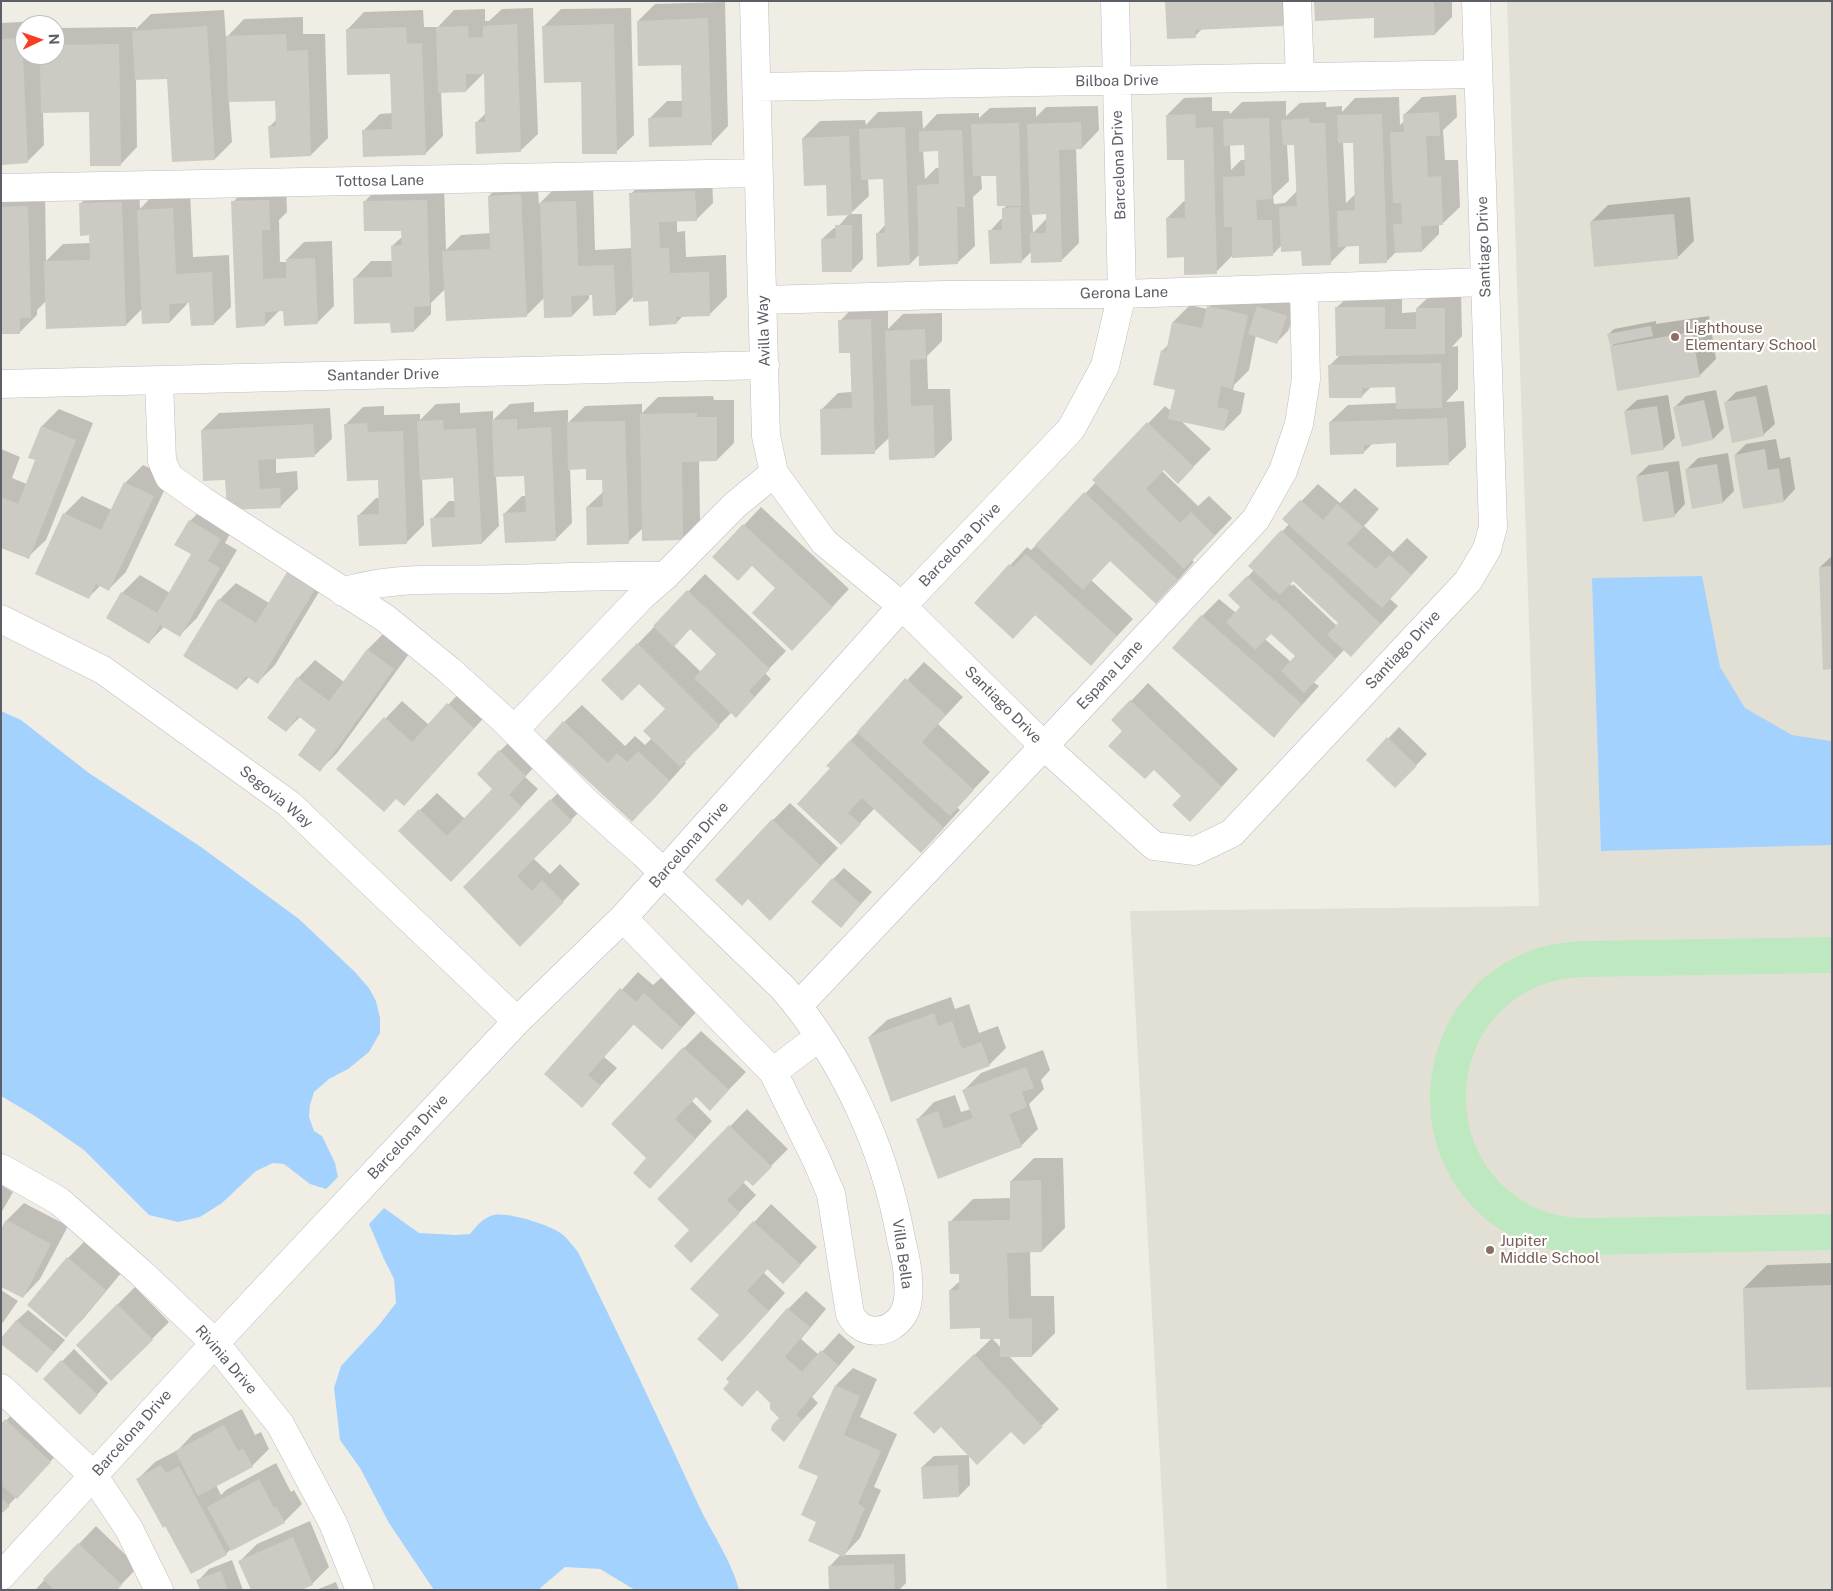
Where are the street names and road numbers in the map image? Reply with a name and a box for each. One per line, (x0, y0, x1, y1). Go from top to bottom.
street label: Bilboa Drive (1075, 71, 1159, 91)
street label: Barcelona Drive (1108, 110, 1130, 220)
street label: Tottosa Lane (336, 171, 424, 191)
street label: Santiago Drive (1473, 196, 1495, 298)
street label: Gerona Lane (1080, 283, 1168, 303)
street label: Avilla Way (754, 295, 774, 367)
street label: Santander Drive (327, 365, 439, 385)
street label: Barcelona Drive (915, 499, 1005, 591)
street label: Santiago Drive (1362, 607, 1444, 693)
street label: Espana Lane (1073, 637, 1147, 713)
street label: Santiago Drive (961, 663, 1045, 747)
street label: Segovia Way (236, 762, 316, 832)
street label: Barcelona Drive (646, 798, 732, 892)
street label: Barcelona Drive (364, 1091, 452, 1183)
street label: Villa Bella (888, 1218, 916, 1290)
street label: Rivinia Drive (191, 1322, 261, 1398)
street label: Barcelona Drive (89, 1386, 175, 1480)

